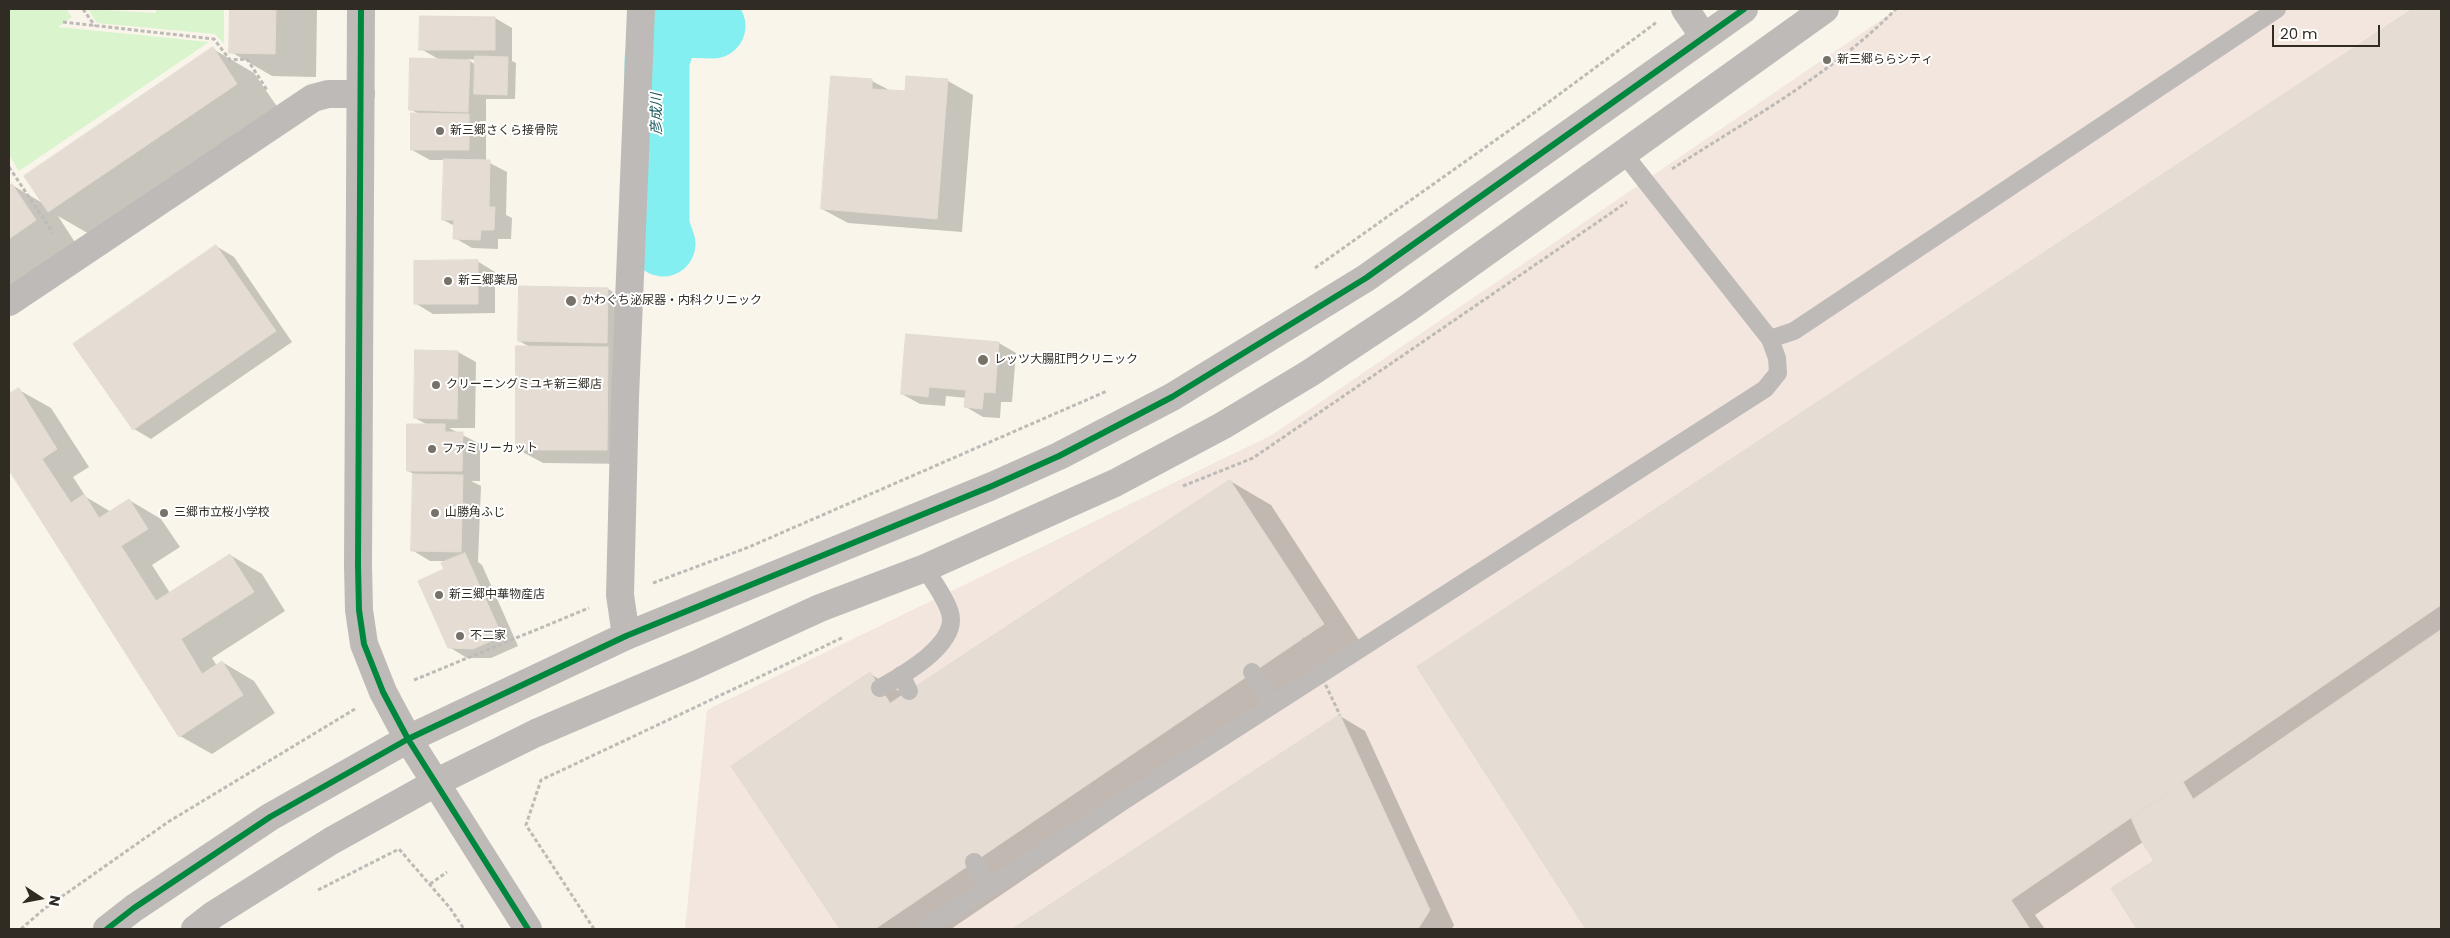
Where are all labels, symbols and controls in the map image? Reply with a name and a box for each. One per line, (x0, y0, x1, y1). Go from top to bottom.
scale bar (2275, 15, 2382, 47)
text: 20 m (2280, 23, 2318, 44)
place label: 新三郷ららシティ (1837, 53, 1933, 67)
marker: 新三郷ららシティ (1821, 54, 1833, 66)
water label: 彦成川 (649, 93, 665, 135)
place label: 新三郷さくら接骨院 (450, 124, 558, 138)
marker: 新三郷さくら接骨院 (434, 125, 446, 137)
place label: 新三郷薬局 (458, 274, 518, 288)
marker: 新三郷薬局 (442, 275, 454, 287)
marker: かわぐち泌尿器・内科クリニック (564, 294, 578, 308)
place label: かわぐち泌尿器・内科クリニック (582, 294, 762, 308)
marker: レッツ大腸肛門クリニック (976, 353, 990, 367)
place label: レッツ大腸肛門クリニック (994, 353, 1138, 367)
place label: クリーニングミユキ新三郷店 (446, 378, 602, 392)
marker: クリーニングミユキ新三郷店 (430, 379, 442, 391)
place label: ファミリーカット (442, 442, 538, 456)
marker: ファミリーカット (426, 443, 438, 455)
place label: 三郷市立桜小学校 (174, 506, 270, 520)
place label: 山勝角ふじ (445, 506, 505, 520)
marker: 三郷市立桜小学校 (158, 507, 170, 519)
marker: 山勝角ふじ (429, 507, 441, 519)
place label: 新三郷中華物産店 (449, 588, 545, 602)
marker: 新三郷中華物産店 (433, 589, 445, 601)
place label: 不二家 (470, 629, 506, 643)
marker: 不二家 (454, 630, 466, 642)
north arrow (15, 873, 65, 923)
text: N (44, 894, 66, 908)

